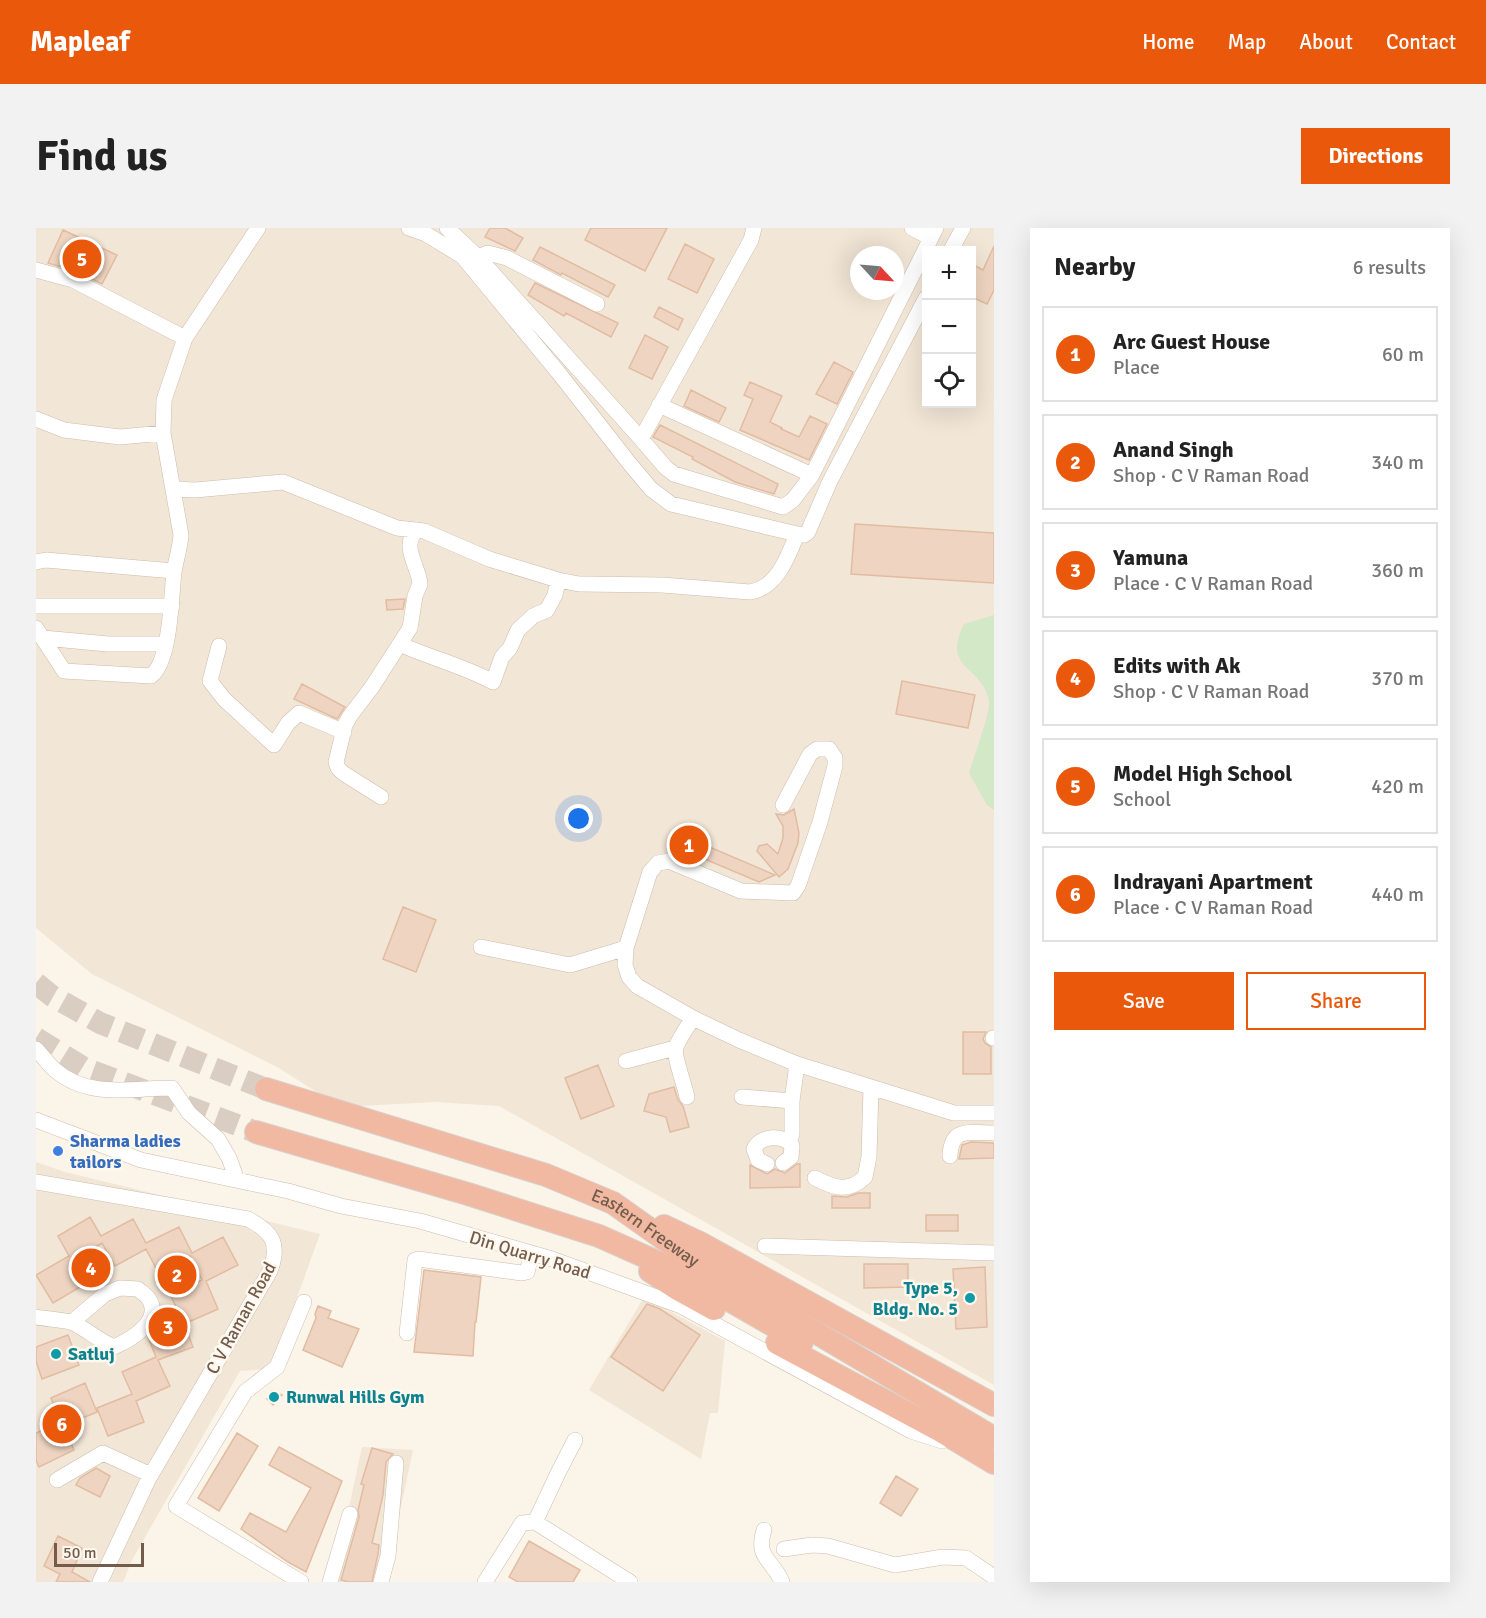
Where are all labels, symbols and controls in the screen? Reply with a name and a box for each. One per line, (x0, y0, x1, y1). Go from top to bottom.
text: Mapleaf (30, 25, 130, 59)
text: Home (1142, 29, 1195, 55)
text: Map (1228, 29, 1266, 55)
text: About (1299, 29, 1353, 55)
text: Contact (1386, 29, 1456, 55)
button: Directions (1301, 128, 1450, 184)
text: Find us (36, 131, 167, 182)
pin: 5 (62, 237, 102, 282)
north arrow (850, 246, 904, 300)
map controls (922, 246, 976, 408)
button: + (922, 246, 976, 300)
text: Nearby (1054, 251, 1135, 283)
text: 6 results (1353, 255, 1426, 280)
button: − (922, 300, 976, 354)
text: Arc Guest House (1113, 328, 1270, 355)
text: 1 (1070, 342, 1081, 367)
text: 60 m (1382, 342, 1424, 367)
button: locate (922, 354, 976, 408)
text: Place (1113, 355, 1160, 380)
text: Anand Singh (1113, 436, 1234, 463)
text: 2 (1070, 450, 1081, 475)
text: 340 m (1371, 450, 1424, 475)
text: Shop · C V Raman Road (1113, 463, 1309, 488)
text: Yamuna (1113, 544, 1188, 571)
text: 3 (1070, 558, 1081, 583)
text: 360 m (1371, 558, 1424, 583)
text: Place · C V Raman Road (1113, 571, 1313, 596)
text: Edits with Ak (1113, 652, 1241, 679)
text: 4 (1070, 666, 1081, 691)
text: 370 m (1371, 666, 1424, 691)
text: Shop · C V Raman Road (1113, 679, 1309, 704)
text: Model High School (1113, 760, 1292, 787)
text: 5 (1070, 774, 1081, 799)
text: 420 m (1371, 774, 1424, 799)
text: School (1113, 787, 1171, 812)
your location (564, 804, 593, 833)
pin: 1 (670, 822, 708, 868)
text: Indrayani Apartment (1113, 868, 1313, 895)
text: 6 (1070, 882, 1081, 907)
text: 440 m (1371, 882, 1424, 907)
text: Place · C V Raman Road (1113, 895, 1313, 920)
button: Save (1054, 972, 1234, 1030)
button: Share (1246, 972, 1426, 1030)
place label: Sharma ladies tailors (69, 1130, 181, 1173)
marker: Sharma ladies tailors (51, 1144, 65, 1158)
street label: Eastern Freeway (588, 1184, 704, 1272)
street label: Din Quarry Road (467, 1226, 593, 1284)
pin: 4 (72, 1246, 110, 1290)
pin: 2 (158, 1252, 196, 1298)
street label: C V Raman Road (201, 1258, 281, 1378)
place label: Type 5, Bldg. No. 5 (872, 1277, 958, 1320)
marker: Type 5, Bldg. No. 5 (963, 1291, 977, 1305)
pin: 3 (148, 1304, 188, 1350)
place label: Satluj (68, 1343, 115, 1365)
marker: Satluj (49, 1347, 63, 1361)
place label: Runwal Hills Gym (286, 1386, 425, 1408)
marker: Runwal Hills Gym (267, 1390, 281, 1404)
pin: 6 (42, 1402, 82, 1446)
scale bar (54, 1540, 144, 1568)
text: 50 m (63, 1543, 97, 1563)

